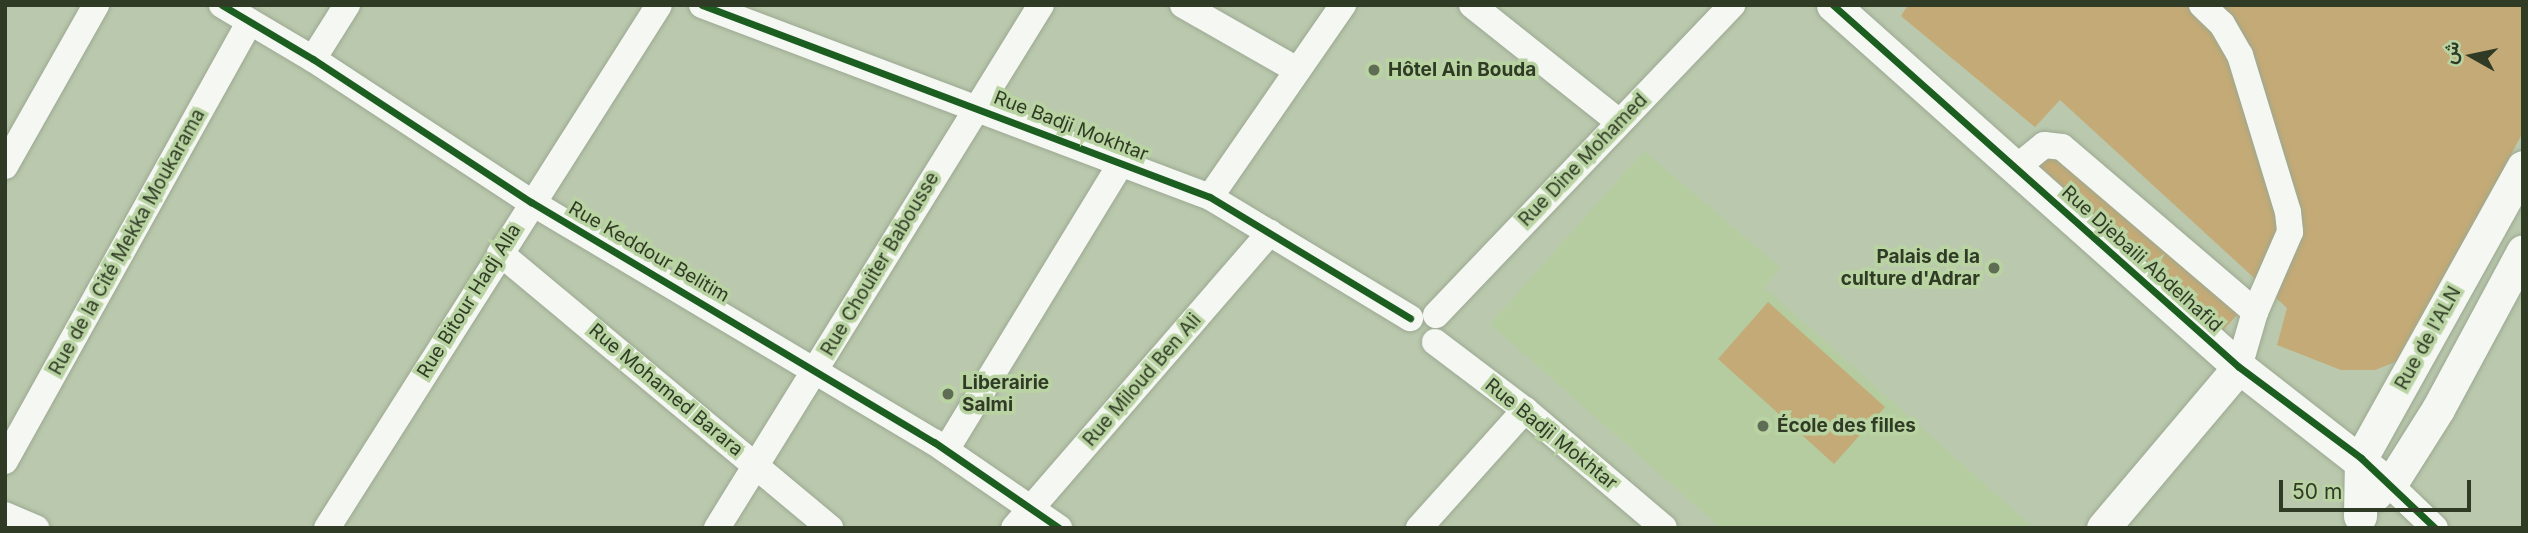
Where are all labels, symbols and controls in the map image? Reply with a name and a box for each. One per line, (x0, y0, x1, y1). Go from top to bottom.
north arrow (2437, 21, 2507, 91)
text: ش (2438, 40, 2464, 66)
place label: Hôtel Ain Bouda (1388, 59, 1536, 81)
marker: Hôtel Ain Bouda (1366, 62, 1382, 78)
street label: Rue Badji Mokhtar (991, 86, 1151, 166)
street label: Rue Dine Mohamed (1514, 89, 1652, 231)
street label: Rue de la Cité Mekka Moukarama (44, 105, 210, 379)
street label: Rue Chouiter Babousse (816, 168, 944, 360)
street label: Rue Djebaili Abdelhafid (2057, 181, 2227, 337)
street label: Rue Keddour Belitim (565, 197, 733, 307)
street label: Rue Bitour Hadj Alla (412, 220, 526, 382)
place label: Palais de la culture d'Adrar (1841, 246, 1980, 290)
marker: Palais de la culture d'Adrar (1986, 260, 2002, 276)
street label: Rue de l'ALN (2390, 282, 2466, 394)
street label: Rue Miloud Ben Ali (1078, 309, 1206, 451)
street label: Rue Mohamed Barara (584, 319, 748, 461)
place label: Liberairie Salmi (962, 372, 1049, 416)
street label: Rue Badji Mokhtar (1480, 374, 1622, 494)
marker: Liberairie Salmi (940, 386, 956, 402)
place label: École des filles (1777, 415, 1916, 437)
marker: École des filles (1755, 418, 1771, 434)
scale bar (2283, 466, 2476, 510)
text: 50 m (2292, 479, 2342, 504)

